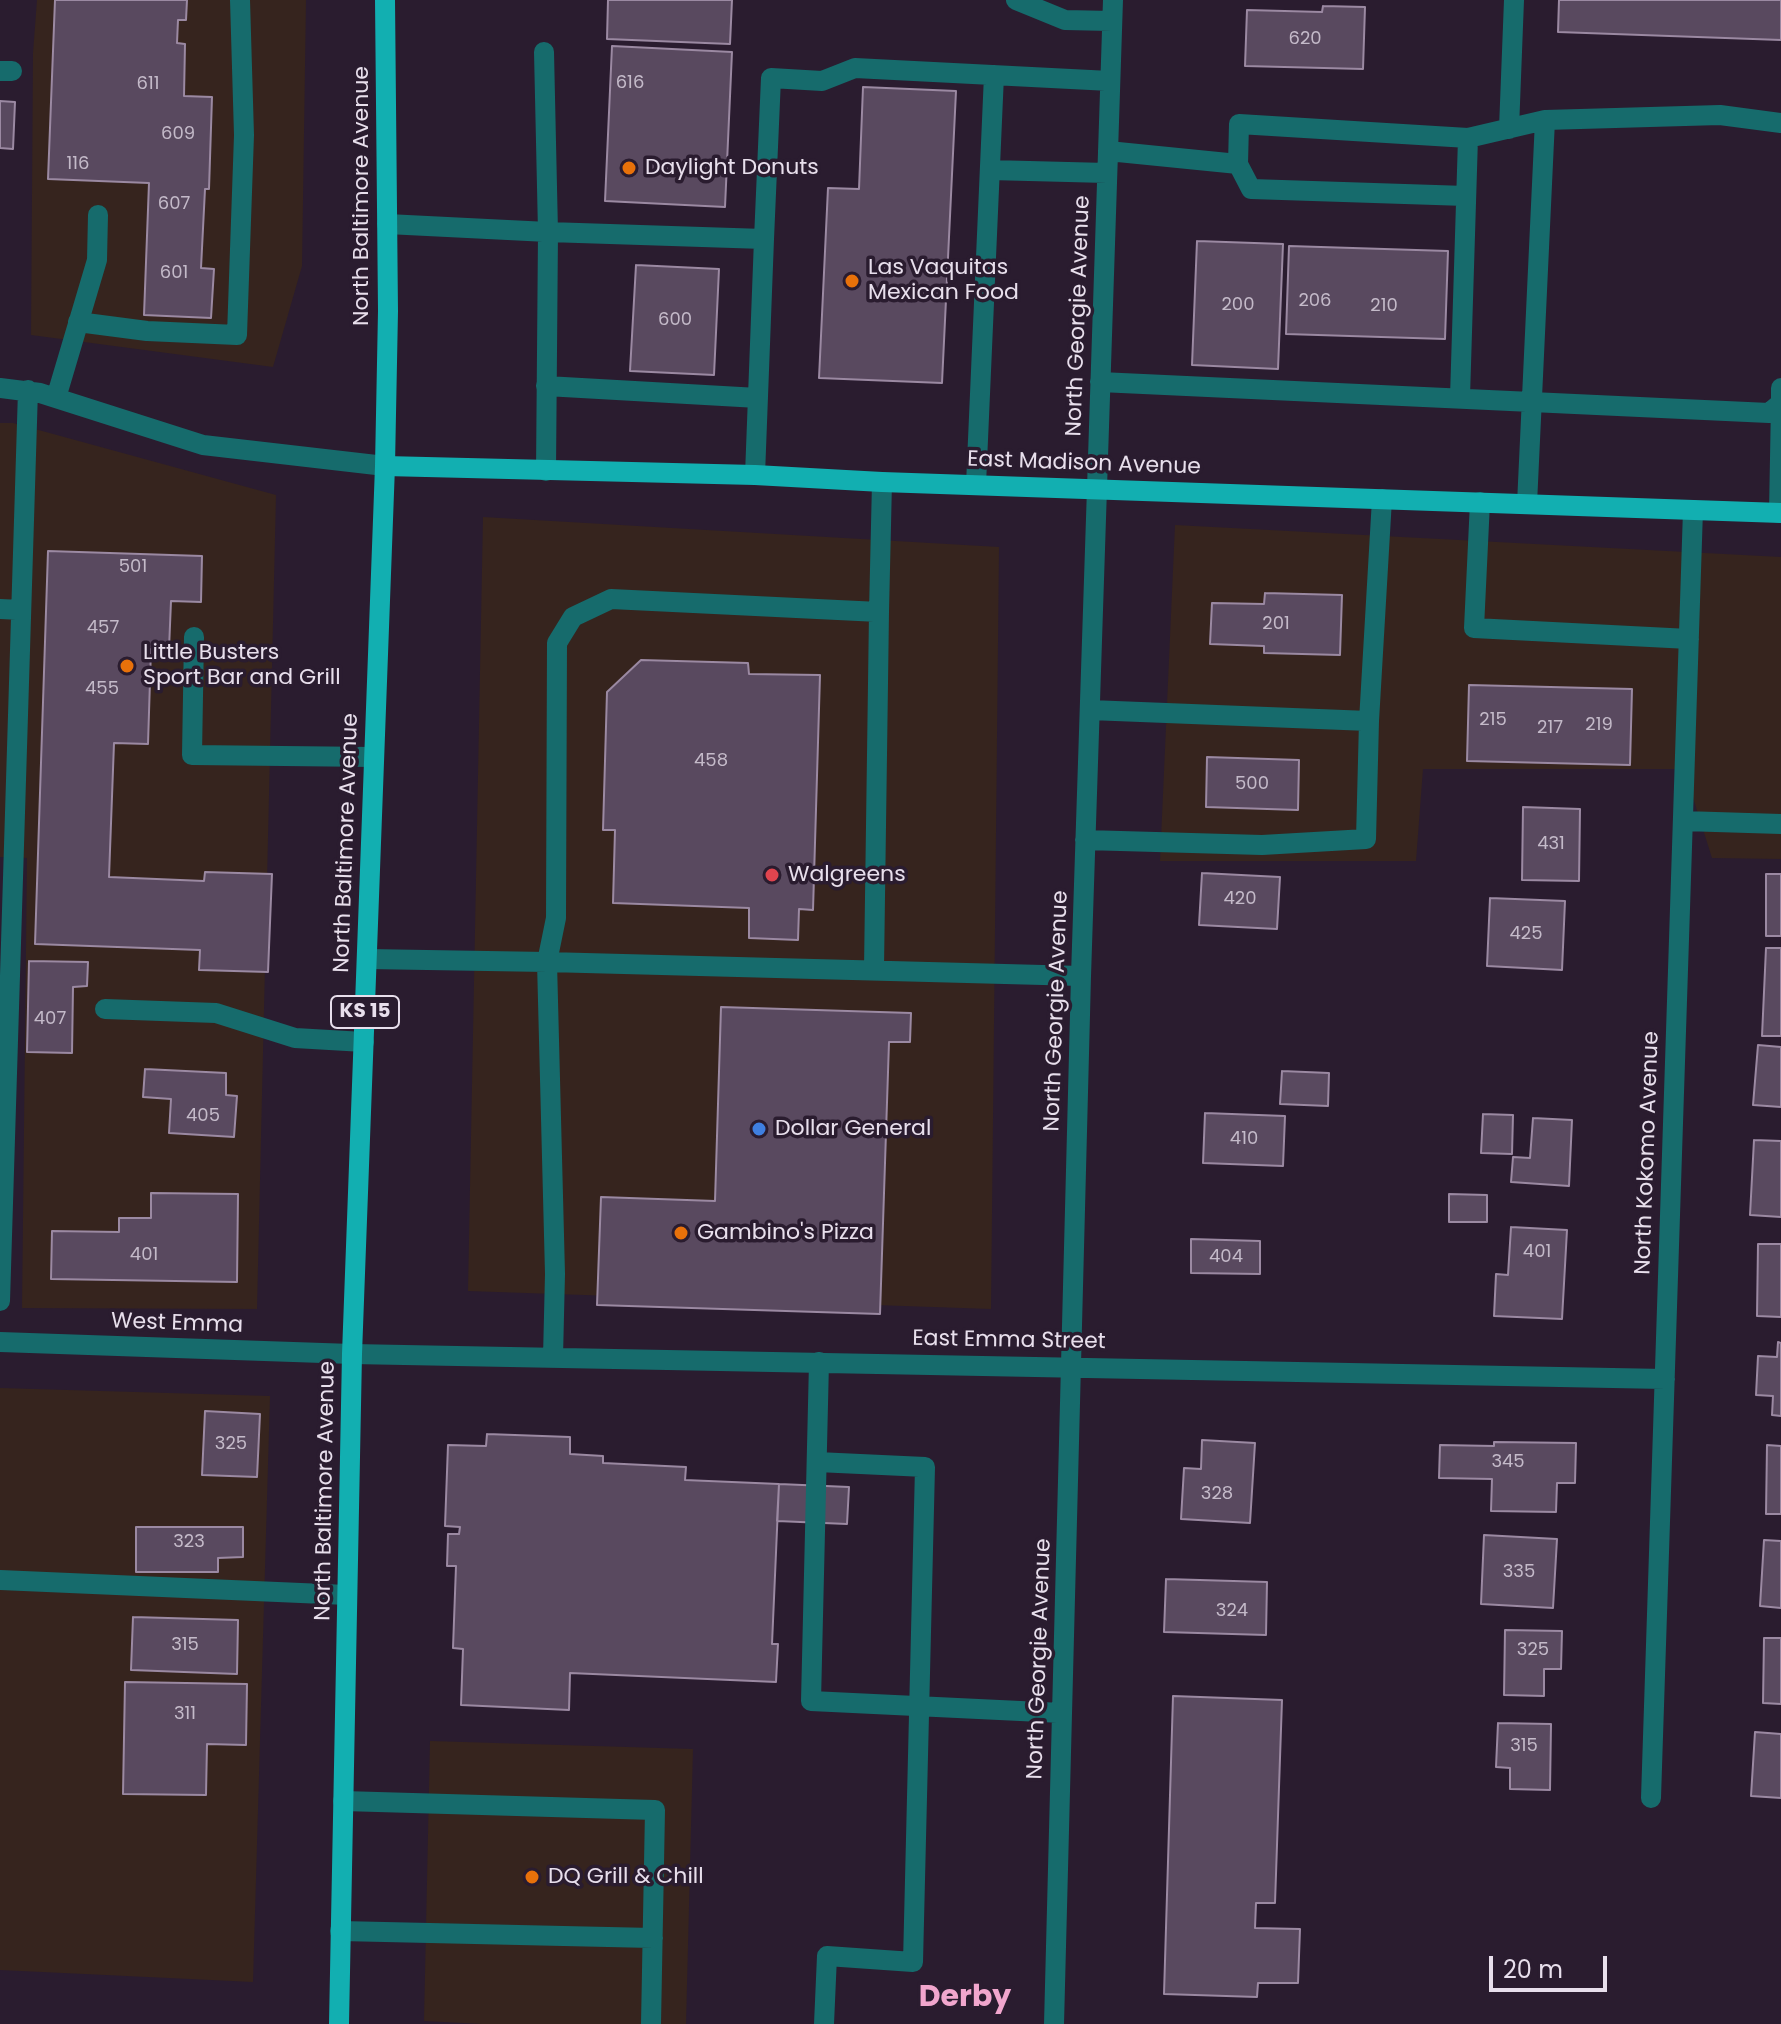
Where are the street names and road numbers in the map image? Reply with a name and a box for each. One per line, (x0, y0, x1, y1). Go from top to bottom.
street label: North Baltimore Avenue (349, 66, 375, 326)
street label: North Georgie Avenue (1062, 195, 1096, 437)
street label: East Madison Avenue (967, 447, 1201, 481)
street label: North Baltimore Avenue (329, 713, 365, 973)
street label: North Georgie Avenue (1040, 890, 1074, 1132)
road number: KS 15 (331, 996, 399, 1028)
street label: North Kokomo Avenue (1631, 1031, 1665, 1275)
street label: West Emma (111, 1309, 243, 1339)
street label: East Emma Street (912, 1326, 1106, 1356)
street label: North Baltimore Avenue (311, 1361, 341, 1621)
street label: North Georgie Avenue (1023, 1538, 1057, 1780)

